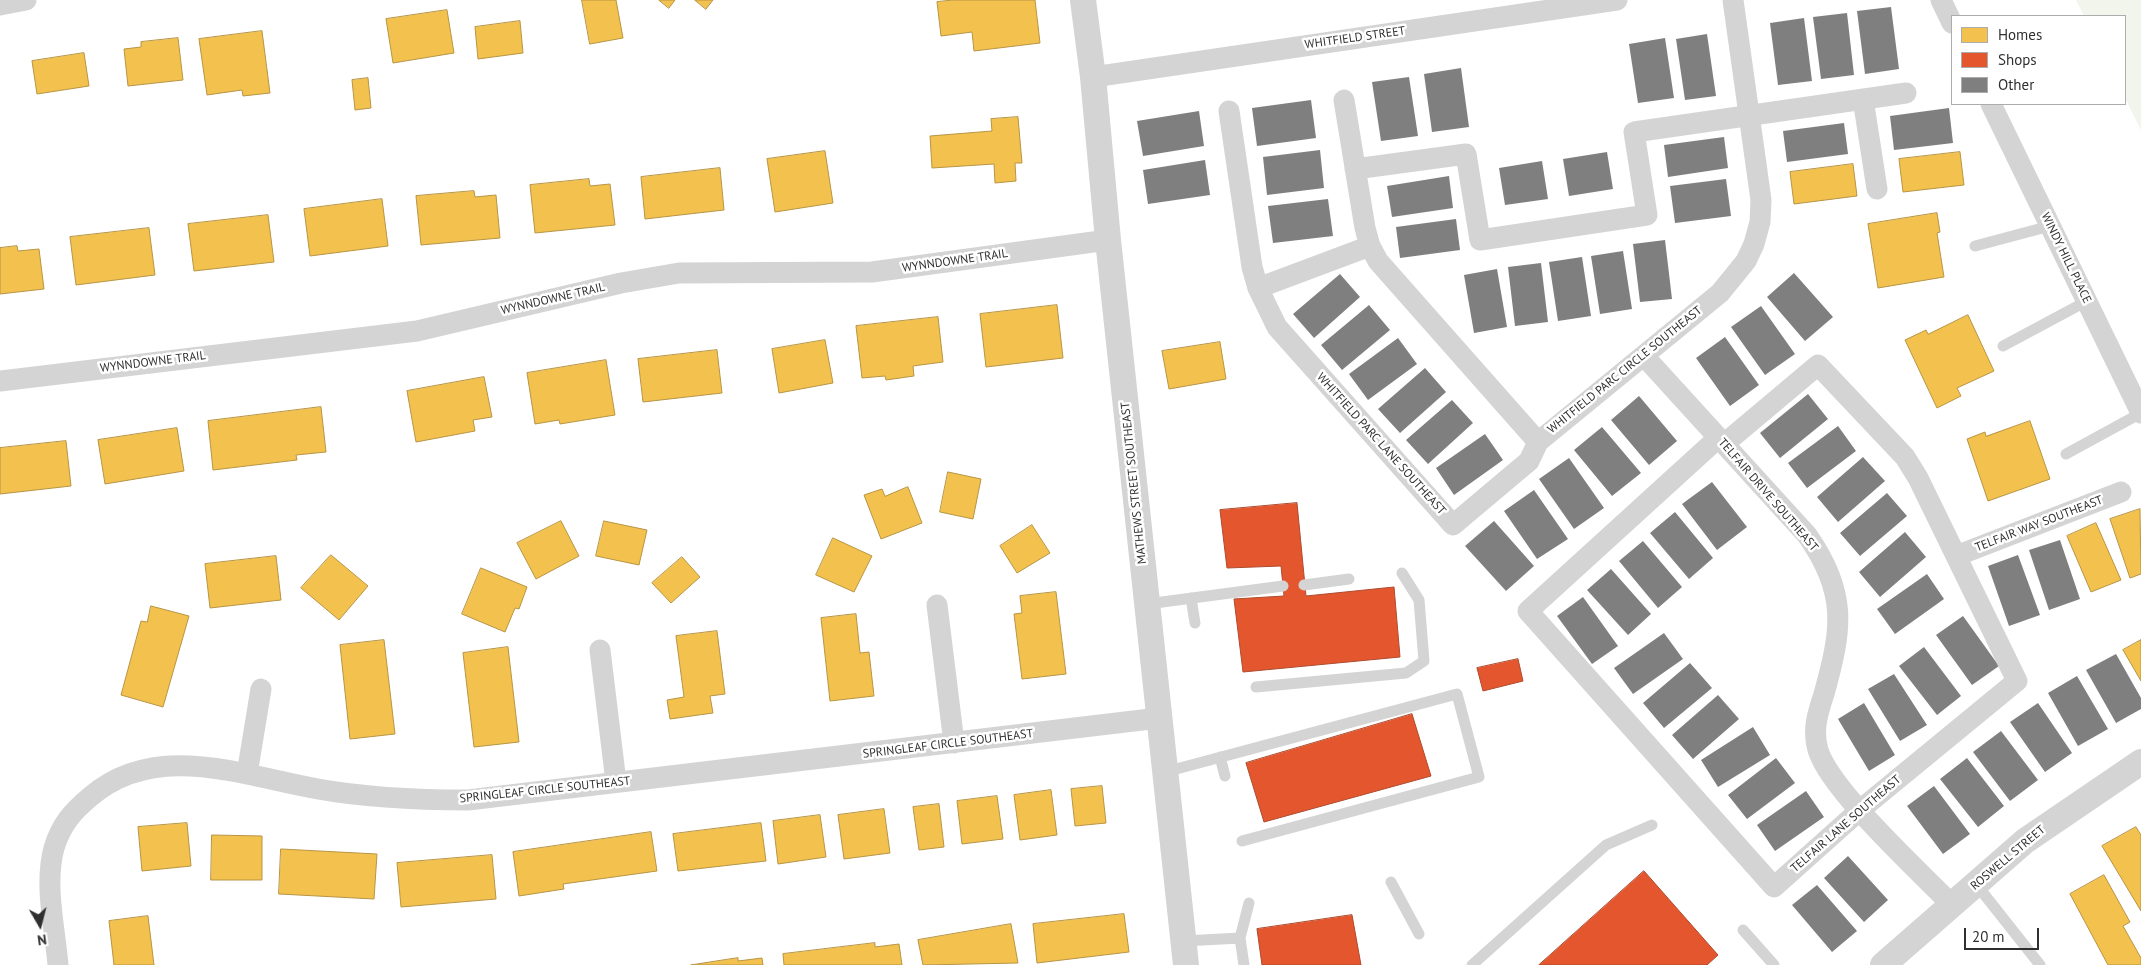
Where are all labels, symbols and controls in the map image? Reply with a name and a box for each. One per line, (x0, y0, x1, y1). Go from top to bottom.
legend (1951, 15, 2126, 105)
street label: WHITFIELD STREET (1304, 24, 1406, 52)
text: Homes (1998, 25, 2042, 44)
text: Shops (1998, 50, 2037, 69)
text: Other (1998, 75, 2034, 94)
street label: WINDY HILL PLACE (2038, 210, 2094, 306)
street label: WYNNDOWNE TRAIL (901, 246, 1009, 276)
street label: WYNNDOWNE TRAIL (500, 280, 606, 318)
street label: WHITFIELD PARC CIRCLE SOUTHEAST (1545, 303, 1705, 437)
street label: WYNNDOWNE TRAIL (99, 348, 207, 376)
street label: WHITFIELD PARC LANE SOUTHEAST (1313, 370, 1449, 518)
street label: MATHEWS STREET SOUTHEAST (1118, 401, 1150, 565)
street label: TELFAIR DRIVE SOUTHEAST (1715, 436, 1821, 554)
street label: TELFAIR WAY SOUTHEAST (1973, 493, 2105, 555)
street label: SPRINGLEAF CIRCLE SOUTHEAST (862, 726, 1034, 762)
street label: TELFAIR LANE SOUTHEAST (1788, 772, 1904, 876)
street label: SPRINGLEAF CIRCLE SOUTHEAST (459, 774, 631, 806)
street label: ROSWELL STREET (1968, 823, 2048, 893)
north arrow (15, 900, 65, 950)
scale bar (1966, 918, 2041, 950)
text: 20 m (1972, 927, 2005, 946)
text: N (36, 930, 48, 949)

